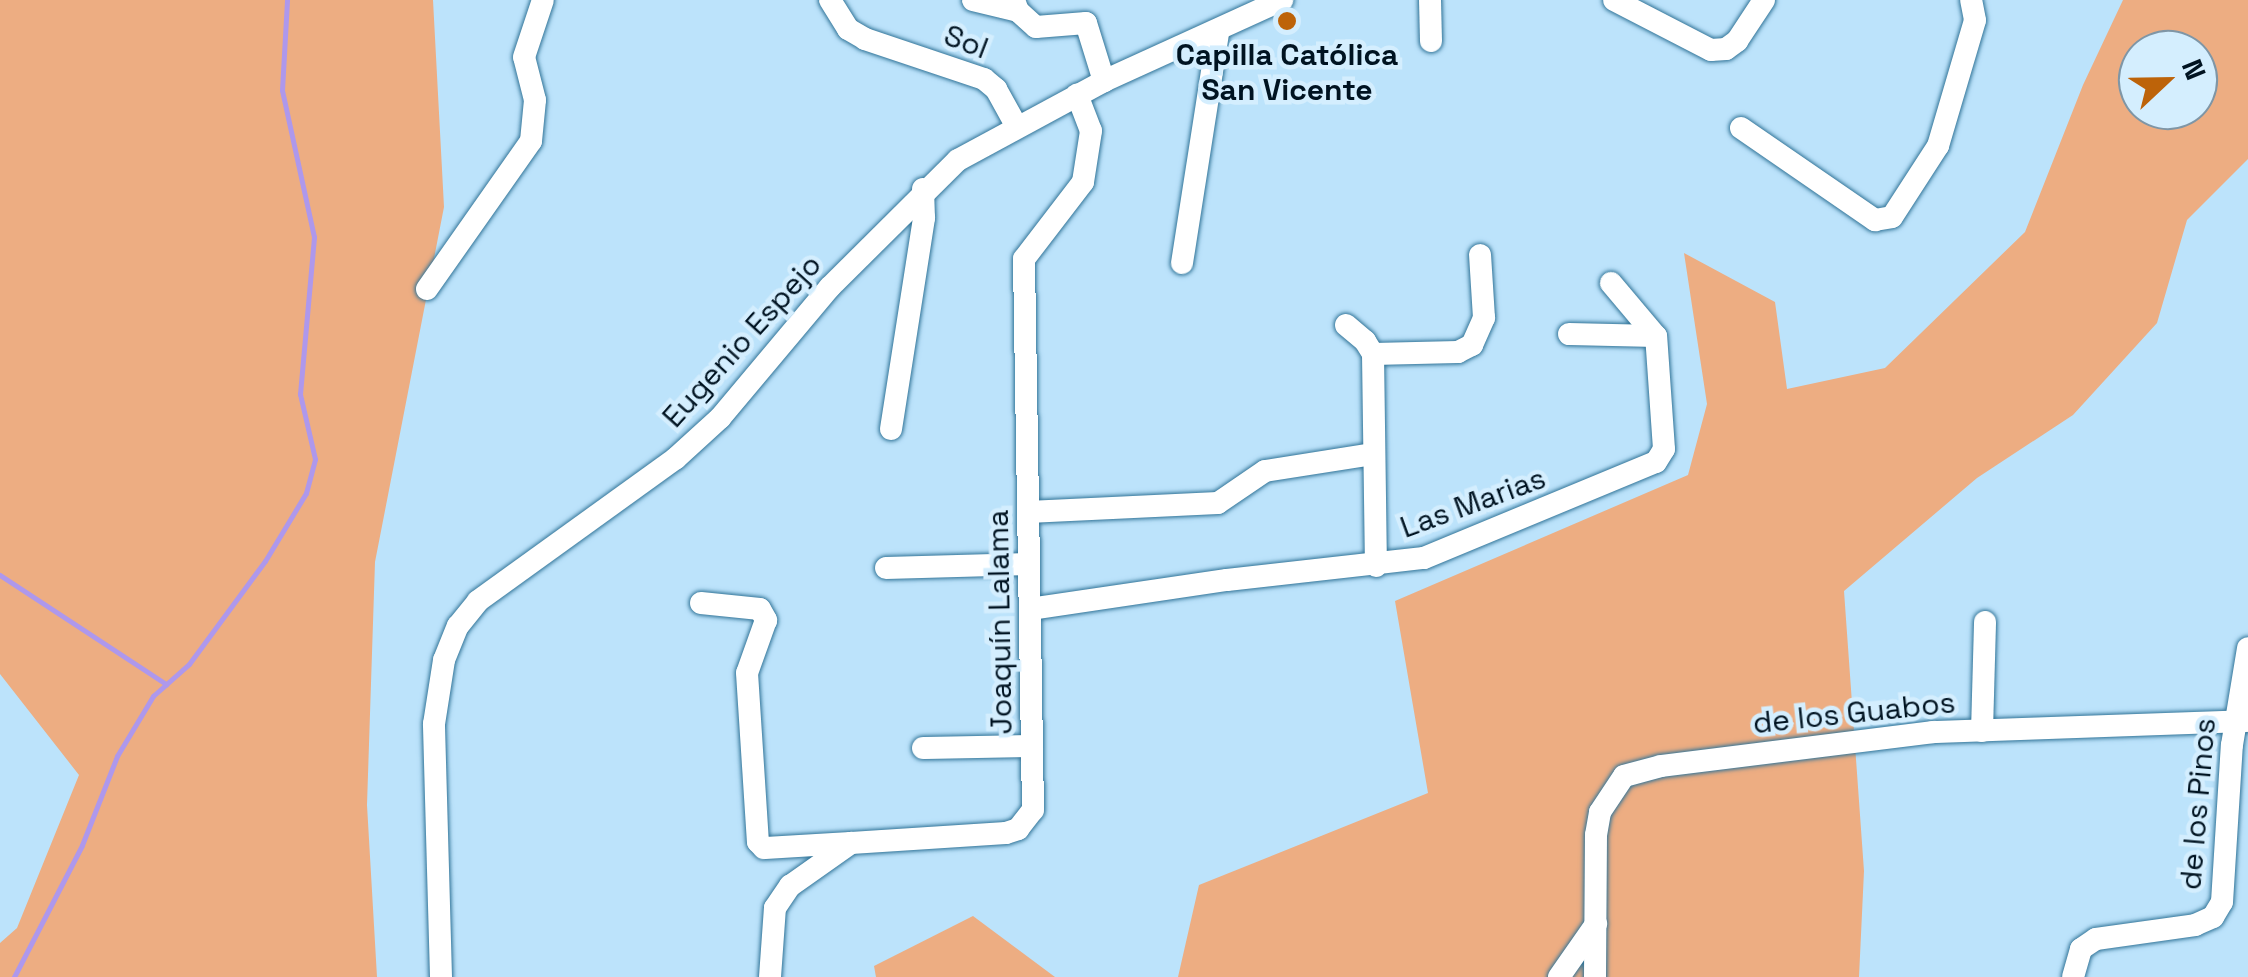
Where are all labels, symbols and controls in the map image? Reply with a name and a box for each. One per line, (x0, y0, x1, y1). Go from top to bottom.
marker: Capilla Católica San Vicente (1276, 10, 1298, 32)
street label: Sol (939, 17, 993, 67)
north arrow (2118, 30, 2218, 130)
place label: Capilla Católica San Vicente (1176, 37, 1398, 108)
text: N (2174, 54, 2214, 85)
street label: Eugenio Espejo (655, 247, 829, 435)
street label: Las Marias (1396, 460, 1550, 546)
street label: Joaquín Lalama (980, 509, 1020, 735)
street label: de los Guabos (1751, 684, 1957, 742)
street label: de los Pinos (2173, 717, 2223, 891)

